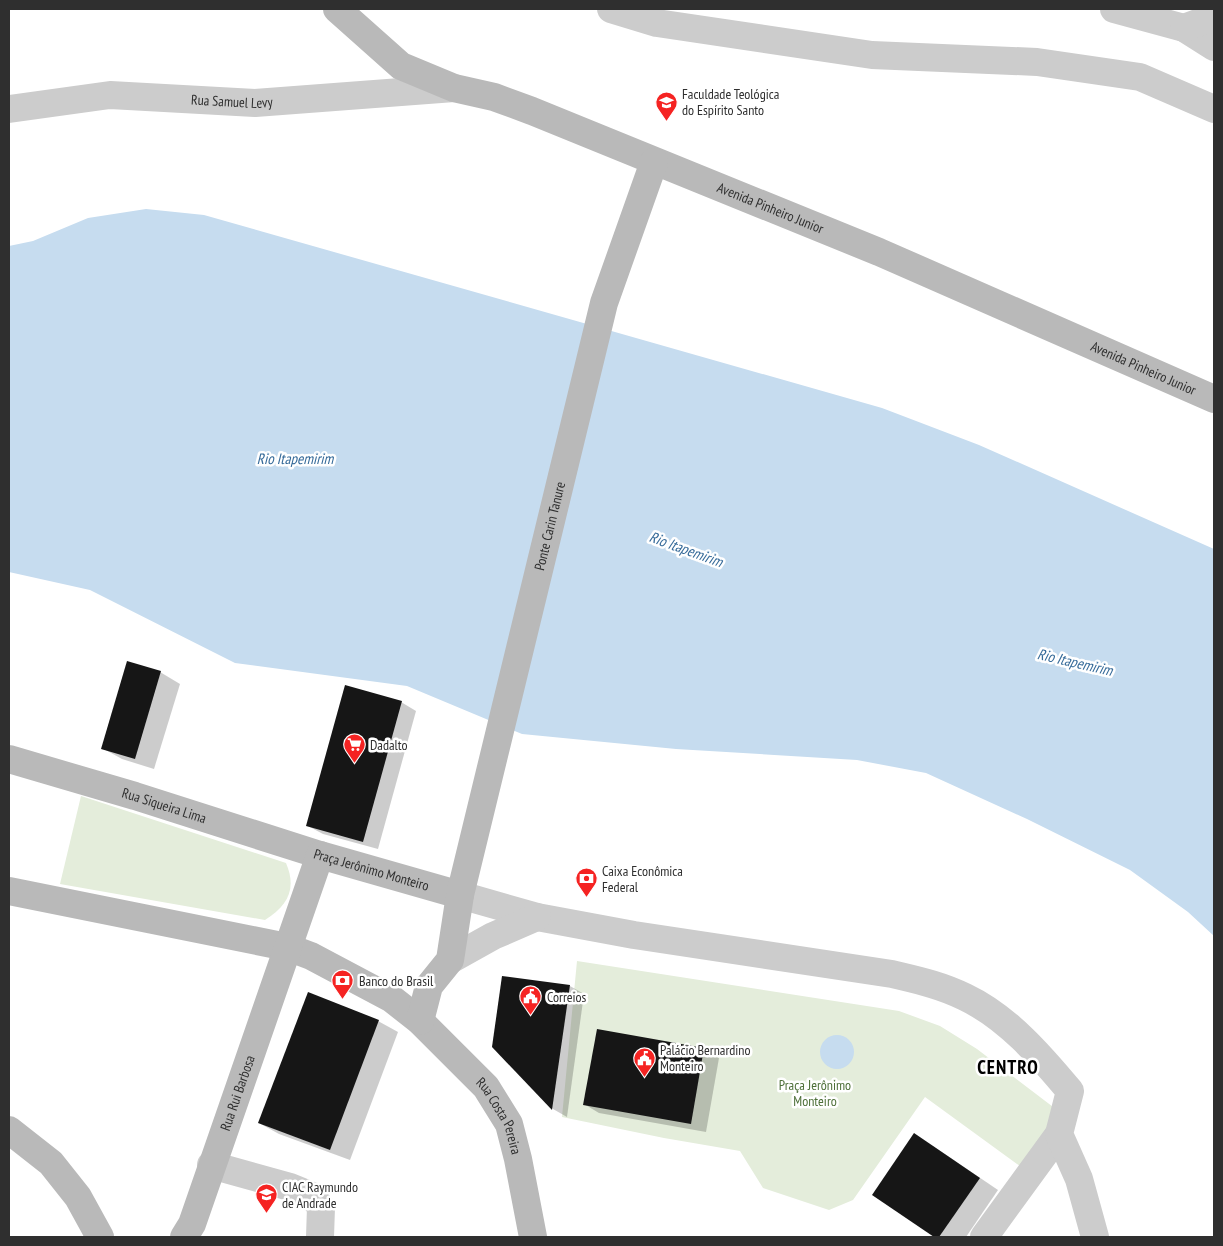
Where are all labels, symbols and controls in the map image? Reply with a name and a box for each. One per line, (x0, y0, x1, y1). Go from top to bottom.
place label: Faculdade Teológica do Espírito Santo (682, 85, 779, 119)
street label: Rua Samuel Levy (190, 90, 274, 112)
school or university icon: Faculdade Teológica do Espírito Santo (654, 90, 678, 121)
street label: Avenida Pinheiro Junior (715, 178, 826, 238)
street label: Avenida Pinheiro Junior (1088, 337, 1199, 399)
water label: Rio Itapemirim (257, 449, 335, 468)
street label: Ponte Carin Tanure (530, 480, 569, 572)
water label: Rio Itapemirim (647, 527, 726, 571)
water label: Rio Itapemirim (1036, 644, 1116, 680)
supermarket icon: Dadalto (342, 733, 366, 764)
place label: Dadalto (370, 736, 408, 754)
street label: Rua Siqueira Lima (120, 784, 209, 827)
street label: Praça Jerônimo Monteiro (312, 845, 431, 895)
place label: Caixa Econômica Federal (602, 862, 683, 896)
bank icon: Caixa Econômica Federal (574, 867, 598, 898)
bank icon: Banco do Brasil (331, 969, 355, 1000)
place label: Banco do Brasil (359, 972, 434, 990)
public building icon: Correios (519, 985, 543, 1016)
place label: Correios (547, 988, 587, 1006)
place label: Palácio Bernardino Monteiro (660, 1041, 751, 1075)
public building icon: Palácio Bernardino Monteiro (632, 1046, 656, 1077)
street label: Rua Rui Barbosa (216, 1053, 259, 1133)
district label: CENTRO (977, 1055, 1039, 1079)
street label: Rua Costa Pereira (472, 1073, 525, 1156)
park label: Praça Jerônimo Monteiro (779, 1076, 851, 1110)
place label: CIAC Raymundo de Andrade (282, 1178, 358, 1212)
school or university icon: CIAC Raymundo de Andrade (254, 1183, 278, 1214)

